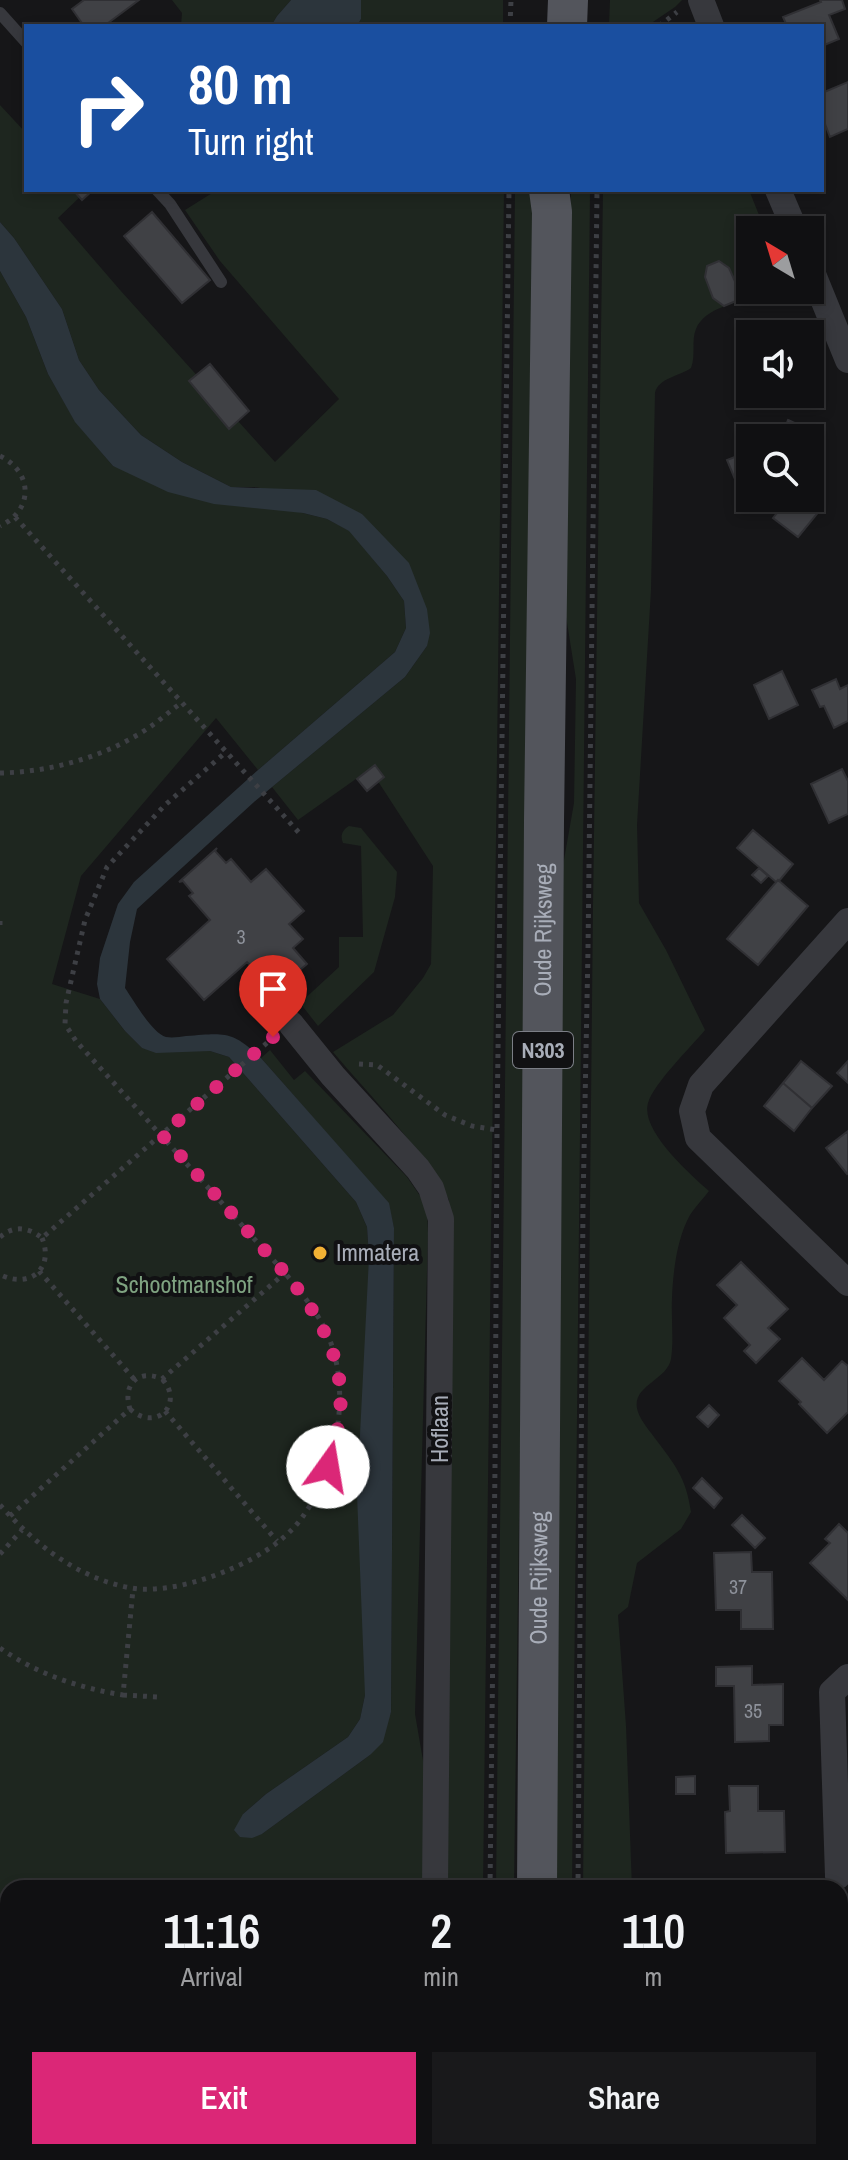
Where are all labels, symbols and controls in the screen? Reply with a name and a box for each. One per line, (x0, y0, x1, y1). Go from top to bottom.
text: 80 m (188, 46, 293, 121)
icon: right (56, 56, 160, 160)
text: Turn right (188, 118, 313, 166)
north arrow (736, 216, 824, 304)
map controls (736, 216, 824, 512)
button: sound (736, 320, 824, 408)
button: search (736, 424, 824, 512)
street label: Oude Rijksweg (526, 863, 559, 997)
house number: 3 (236, 923, 246, 950)
pin (239, 955, 307, 1037)
icon: arrive (251, 967, 295, 1011)
road number: N303 (513, 1032, 573, 1068)
place label: Immatera (336, 1236, 419, 1268)
marker: Immatera (311, 1244, 329, 1262)
park label: Schootmanshof (116, 1268, 253, 1300)
street label: Hoflaan (423, 1395, 455, 1463)
position arrow (286, 1425, 370, 1509)
street label: Oude Rijksweg (522, 1511, 554, 1645)
house number: 37 (729, 1573, 747, 1600)
house number: 35 (744, 1697, 762, 1724)
text: 11:16 (163, 1898, 260, 1963)
text: 2 (430, 1898, 452, 1963)
text: 110 (622, 1898, 685, 1963)
text: Arrival (181, 1959, 242, 1994)
text: min (423, 1959, 459, 1994)
text: m (645, 1959, 662, 1994)
button: Exit (32, 2052, 416, 2144)
button: Share (432, 2052, 816, 2144)

